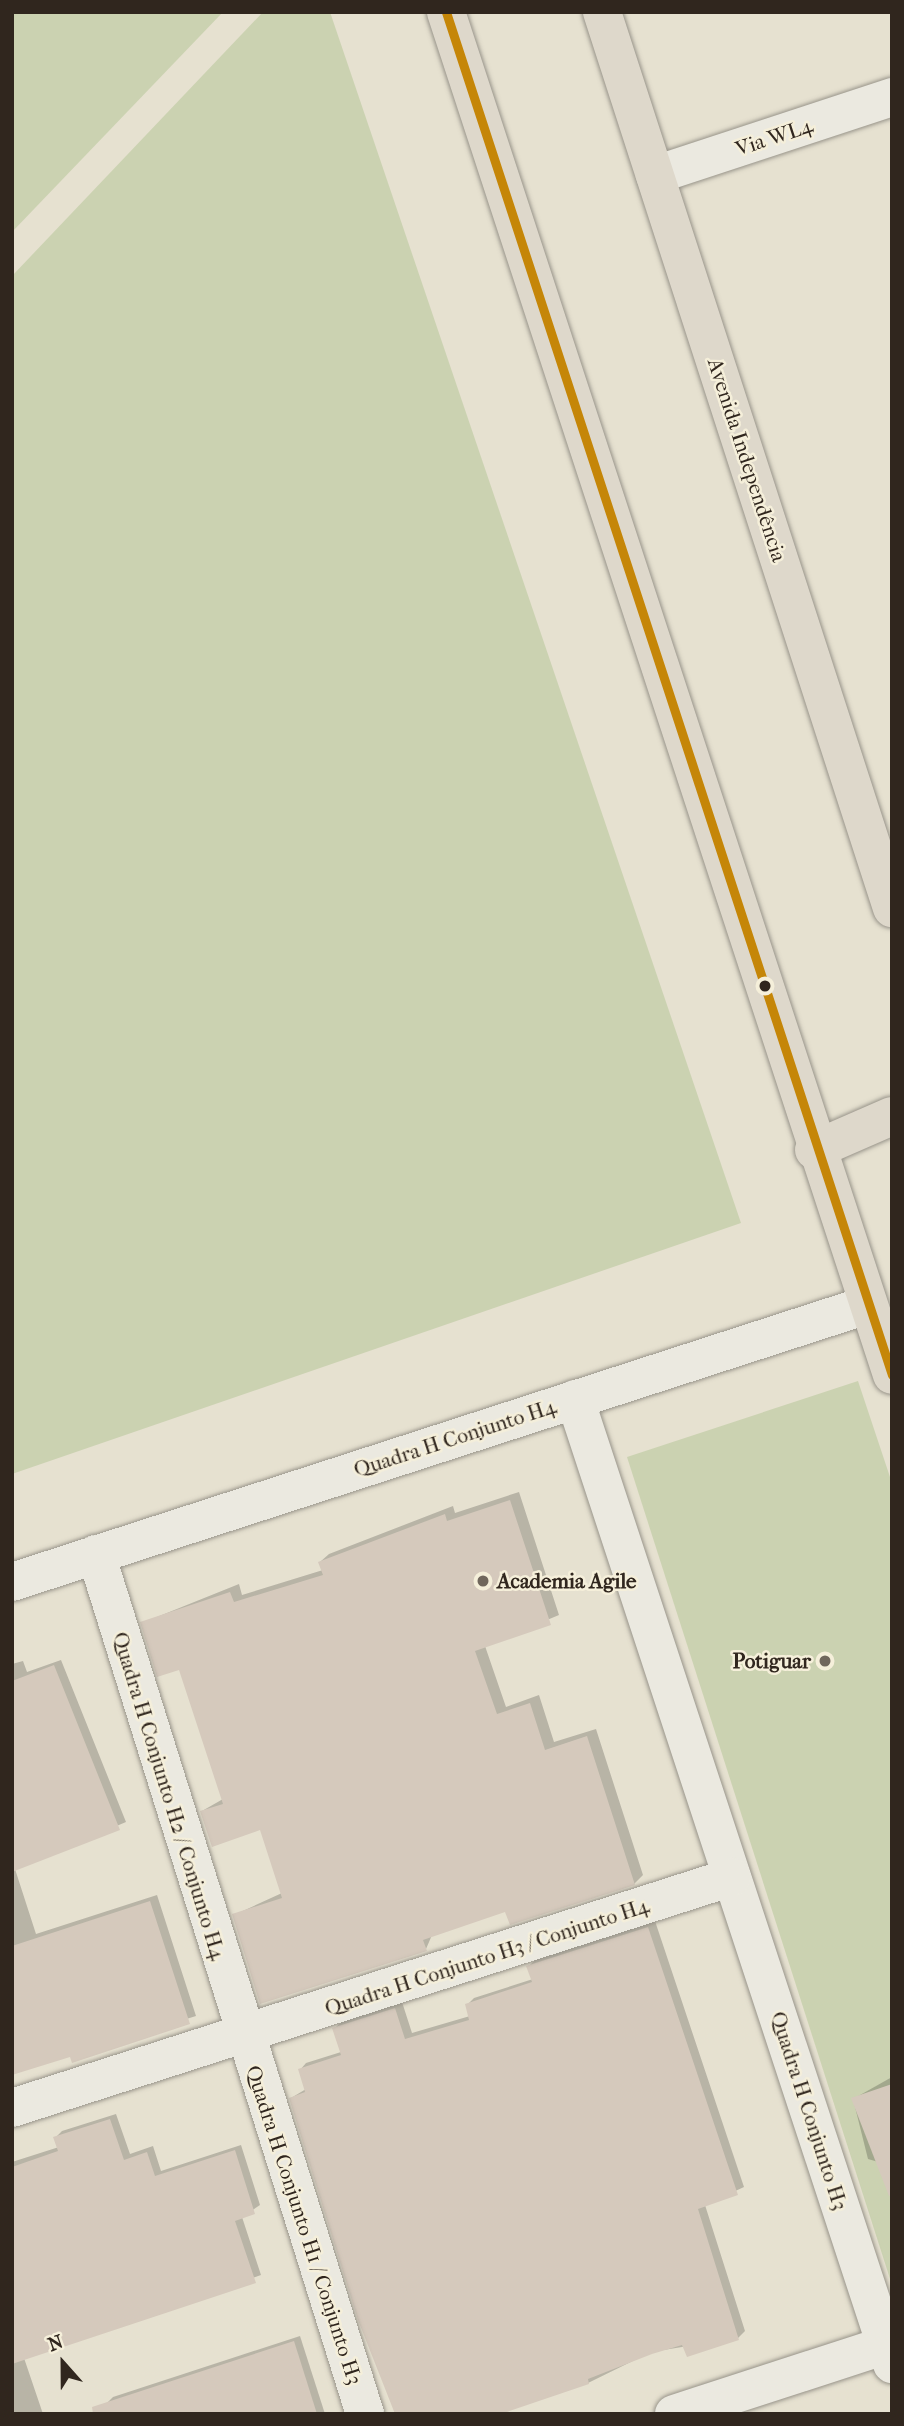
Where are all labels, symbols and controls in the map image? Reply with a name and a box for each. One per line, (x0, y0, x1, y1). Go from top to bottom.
street label: Via WL4 (732, 113, 816, 161)
street label: Avenida Independência (702, 355, 792, 565)
unlabelled marker (758, 979, 772, 993)
street label: Quadra H Conjunto H4 (351, 1393, 559, 1483)
place label: Academia Agile (497, 1568, 636, 1594)
marker: Academia Agile (475, 1573, 491, 1589)
street label: Quadra H Conjunto H2 / Conjunto H4 (107, 1629, 231, 1963)
place label: Potiguar (733, 1648, 811, 1674)
marker: Potiguar (817, 1653, 833, 1669)
street label: Quadra H Conjunto H3 / Conjunto H4 (322, 1893, 652, 2021)
street label: Quadra H Conjunto H3 (765, 2008, 853, 2214)
street label: Quadra H Conjunto H1 / Conjunto H3 (240, 2062, 368, 2388)
north arrow (28, 2328, 98, 2398)
text: N (45, 2331, 66, 2356)

